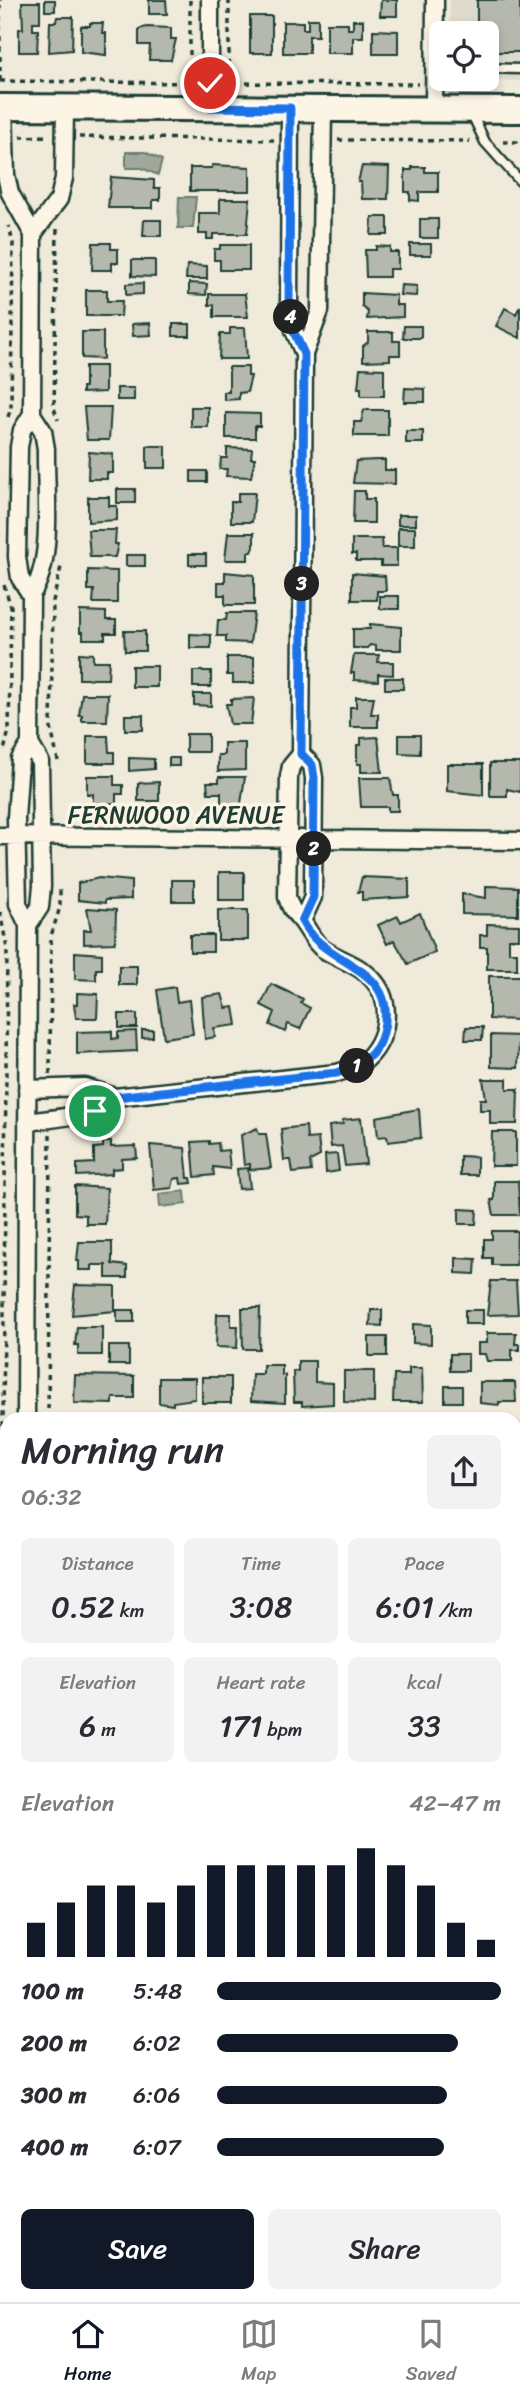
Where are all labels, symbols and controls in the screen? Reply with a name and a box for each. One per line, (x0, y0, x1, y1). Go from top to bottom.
map controls (429, 21, 499, 91)
button: locate (429, 21, 499, 91)
pin (180, 53, 240, 113)
icon: check (191, 64, 229, 102)
pin: 4 (274, 300, 308, 334)
text: 4 (285, 300, 296, 333)
pin: 3 (284, 566, 320, 602)
text: 3 (296, 567, 307, 600)
street label: FERNWOOD AVENUE (68, 794, 286, 836)
pin: 2 (296, 832, 332, 866)
text: 2 (308, 832, 319, 865)
pin: 1 (340, 1048, 374, 1084)
text: 1 (352, 1049, 361, 1082)
pin (65, 1081, 125, 1141)
icon: arrive (76, 1092, 114, 1130)
text: Morning run (21, 1417, 224, 1484)
button: share (427, 1435, 501, 1509)
text: 06:32 (21, 1477, 81, 1518)
text: Distance (62, 1547, 134, 1580)
text: Time (241, 1547, 281, 1580)
text: Pace (404, 1547, 444, 1580)
text: 0.52 (51, 1580, 115, 1634)
text: 3:08 (230, 1580, 292, 1634)
text: 6:01 (376, 1580, 434, 1634)
text: km (115, 1594, 144, 1627)
text: /km (434, 1594, 473, 1627)
text: Elevation (59, 1666, 136, 1699)
text: Heart rate (216, 1666, 306, 1699)
text: kcal (407, 1666, 442, 1699)
text: 6 (79, 1699, 96, 1753)
text: 171 (220, 1699, 262, 1753)
text: 33 (408, 1699, 441, 1753)
text: m (96, 1713, 116, 1746)
text: bpm (262, 1713, 302, 1746)
text: Elevation (21, 1783, 114, 1824)
text: 42–47 m (409, 1783, 501, 1824)
text: 100 m (21, 1971, 84, 2012)
text: 5:48 (133, 1971, 182, 2012)
text: 200 m (21, 2023, 87, 2064)
text: 6:02 (133, 2023, 181, 2064)
text: 300 m (21, 2075, 86, 2116)
text: 6:06 (133, 2075, 181, 2116)
text: 400 m (21, 2127, 88, 2168)
text: 6:07 (133, 2127, 181, 2168)
button: Save (21, 2209, 254, 2289)
button: Share (268, 2209, 501, 2289)
tab: Home (64, 2315, 112, 2390)
tab: Map (240, 2315, 278, 2390)
tab: Saved (406, 2315, 456, 2390)

